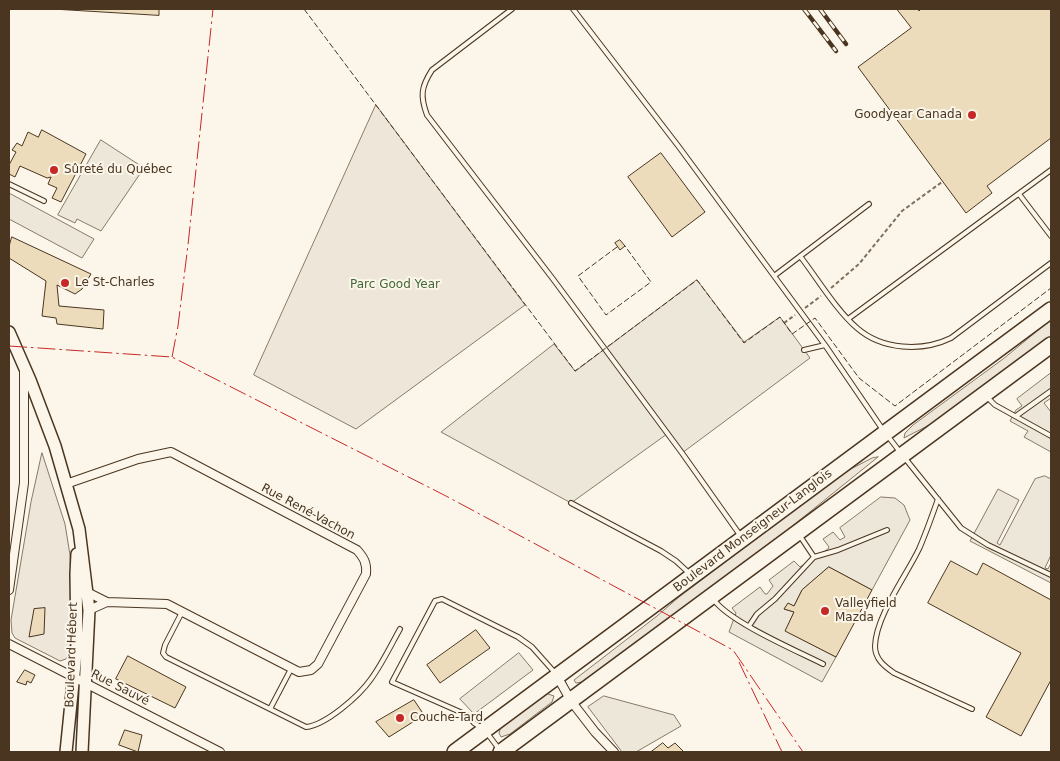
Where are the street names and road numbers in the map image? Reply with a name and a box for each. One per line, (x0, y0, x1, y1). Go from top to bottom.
street label: Boulevard Monseigneur-Langlois (671, 467, 835, 595)
street label: Rue René-Vachon (259, 481, 357, 543)
street label: Boulevard Hébert (63, 602, 81, 708)
street label: Rue Sauvé (88, 667, 152, 709)

